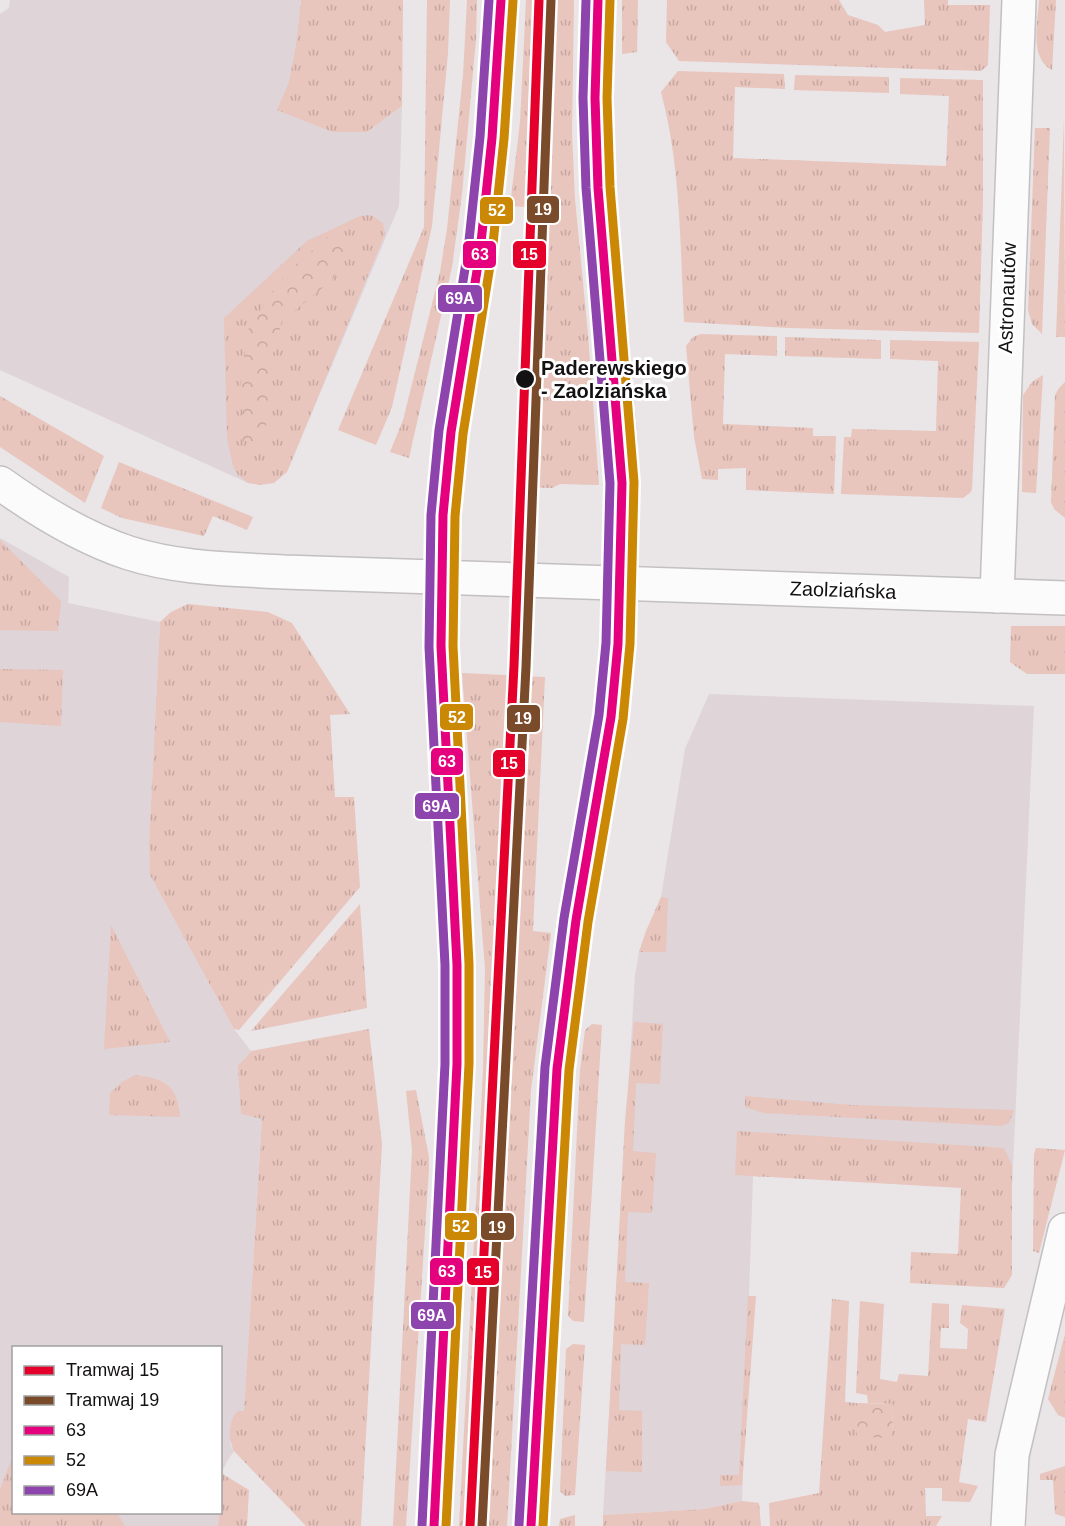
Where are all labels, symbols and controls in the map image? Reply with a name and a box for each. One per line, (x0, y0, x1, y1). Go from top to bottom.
line badge: 19 (526, 195, 560, 224)
line badge: 52 (479, 196, 514, 225)
text: 19 (534, 201, 552, 218)
text: 52 (488, 202, 506, 219)
line badge: 63 (462, 240, 497, 269)
line badge: 15 (512, 240, 547, 269)
street label: Astronautów (994, 242, 1020, 354)
text: 63 (471, 246, 489, 263)
text: 15 (520, 246, 538, 263)
line badge: 69A (437, 284, 483, 313)
text: 69A (445, 290, 475, 307)
place label: Paderewskiego - Zaolziańska (541, 357, 687, 402)
marker: Paderewskiego - Zaolziańska (514, 368, 536, 390)
street label: Zaolziańska (789, 577, 898, 603)
line badge: 52 (439, 703, 474, 731)
line badge: 19 (506, 704, 541, 733)
text: 52 (448, 709, 466, 726)
text: 19 (514, 710, 532, 727)
line badge: 63 (430, 747, 464, 776)
line badge: 15 (492, 749, 526, 778)
text: 63 (438, 753, 456, 770)
text: 15 (500, 755, 518, 772)
line badge: 69A (414, 792, 460, 820)
text: 69A (422, 798, 452, 815)
line badge: 52 (444, 1212, 478, 1241)
line badge: 19 (480, 1212, 515, 1241)
text: 52 (452, 1218, 470, 1235)
text: 19 (488, 1219, 506, 1236)
line badge: 63 (429, 1257, 464, 1286)
line badge: 15 (466, 1257, 500, 1286)
text: 63 (438, 1263, 456, 1280)
text: 15 (474, 1264, 492, 1281)
line badge: 69A (410, 1301, 455, 1330)
text: 69A (417, 1307, 447, 1324)
legend (12, 1346, 222, 1514)
text: Tramwaj 15 (66, 1360, 159, 1380)
text: Tramwaj 19 (66, 1390, 159, 1410)
text: 63 (66, 1420, 86, 1440)
text: 52 (66, 1450, 86, 1470)
text: 69A (66, 1480, 98, 1500)

